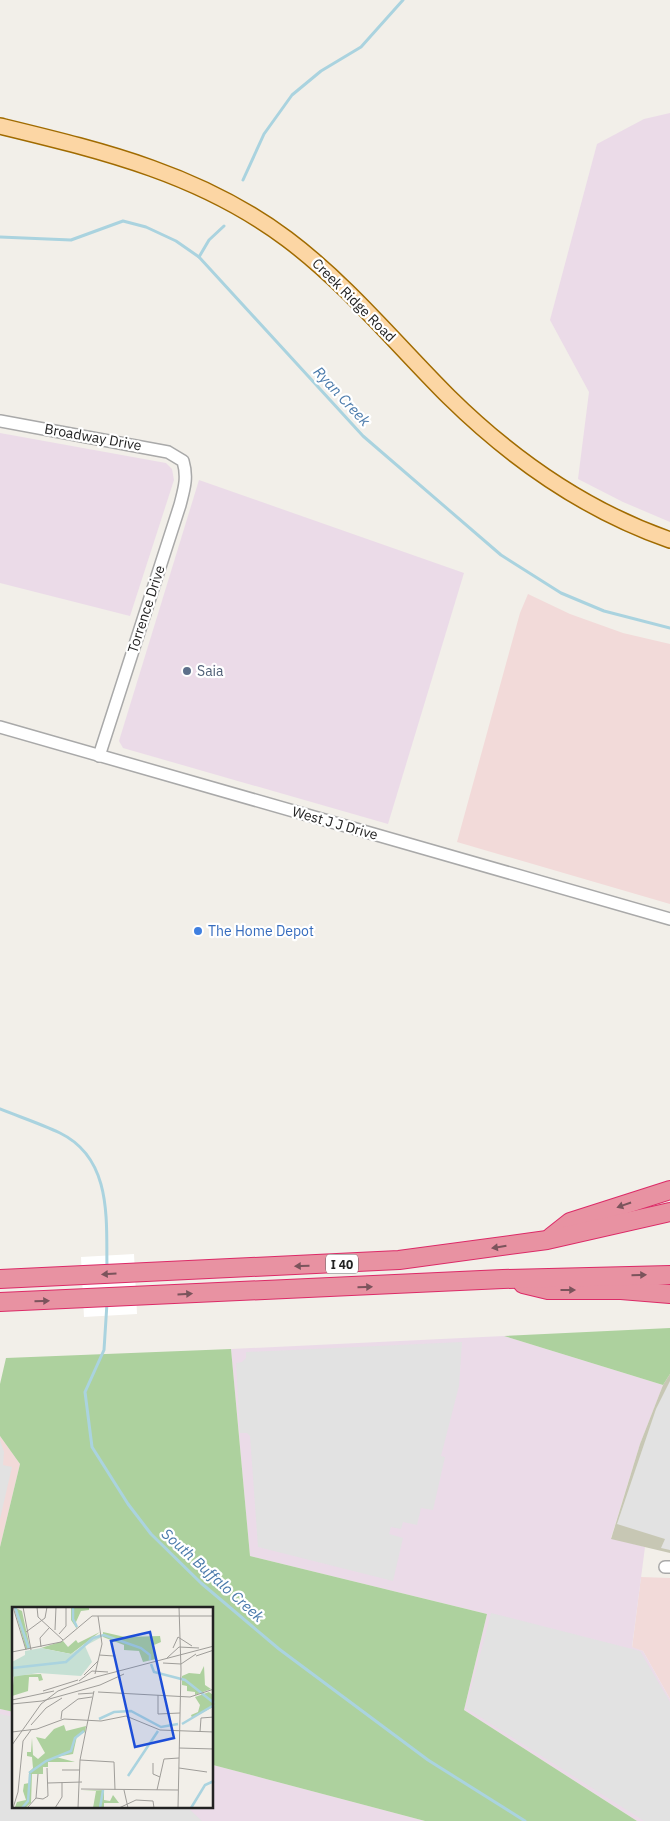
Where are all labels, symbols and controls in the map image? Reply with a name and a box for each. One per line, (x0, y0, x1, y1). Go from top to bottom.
street label: Creek Ridge Road (308, 254, 400, 346)
water label: Ryan Creek (310, 362, 375, 430)
street label: Broadway Drive (43, 420, 143, 454)
street label: Torrence Drive (123, 563, 169, 655)
place label: Saia (197, 662, 224, 680)
marker: Saia (181, 665, 193, 677)
street label: West J J Drive (290, 802, 380, 844)
place label: The Home Depot (208, 922, 314, 940)
marker: The Home Depot (192, 925, 204, 937)
one-way arrow (616, 1202, 631, 1209)
one-way arrow (491, 1244, 507, 1252)
road number: I 40 (326, 1254, 358, 1274)
one-way arrow (294, 1262, 310, 1270)
one-way arrow (101, 1270, 117, 1278)
one-way arrow (631, 1271, 647, 1279)
one-way arrow (357, 1283, 373, 1291)
one-way arrow (560, 1286, 576, 1294)
one-way arrow (177, 1290, 193, 1298)
one-way arrow (34, 1296, 50, 1304)
water label: South Buffalo Creek (158, 1524, 268, 1626)
inset map (12, 1607, 214, 1808)

